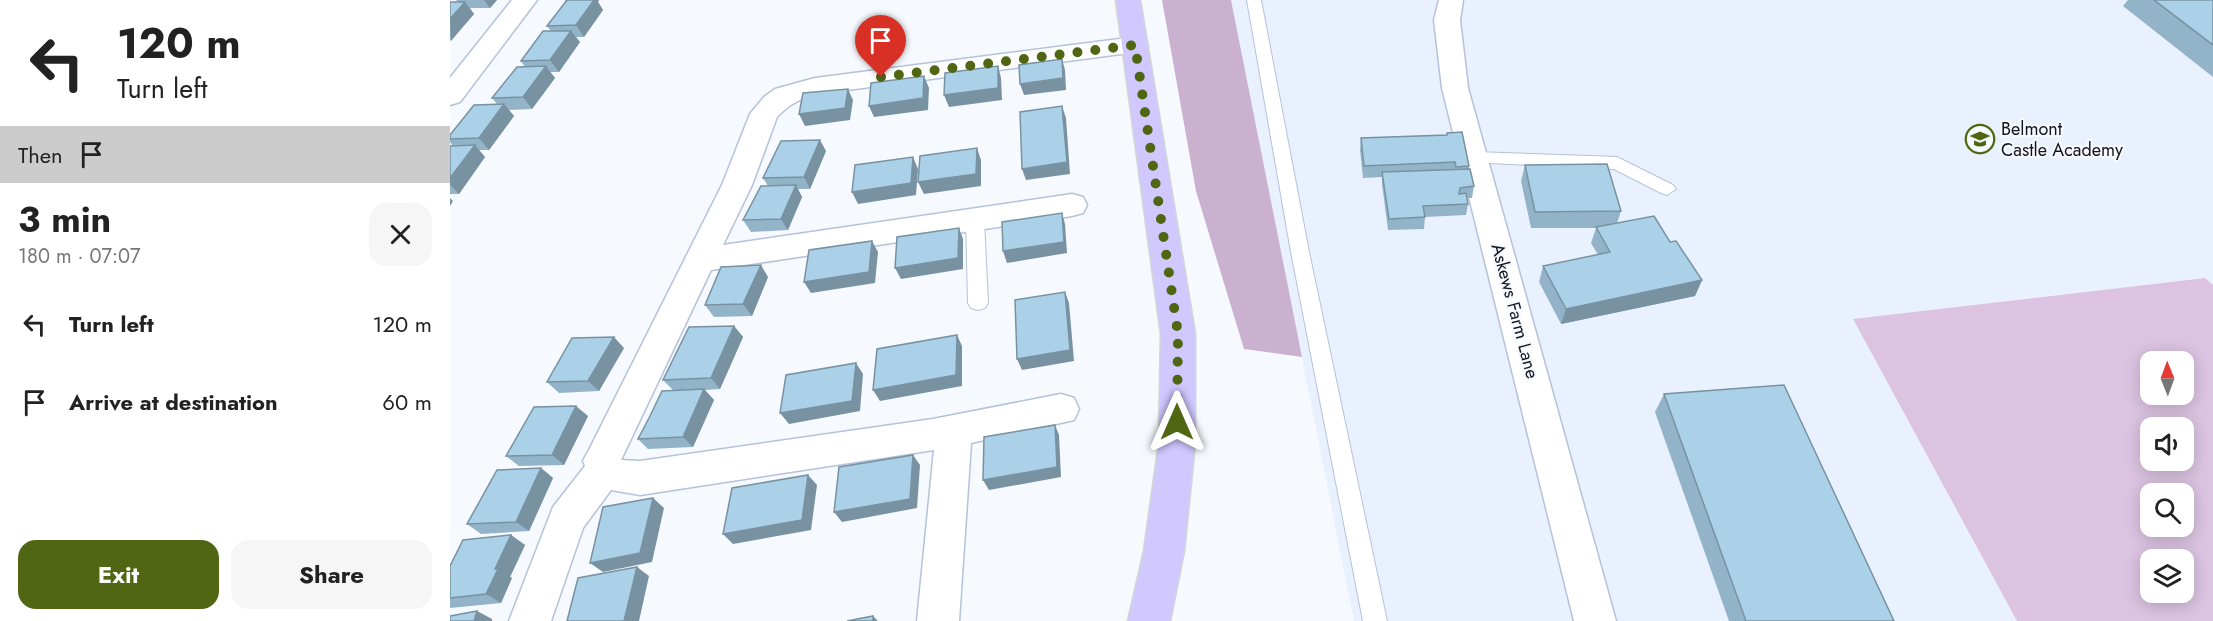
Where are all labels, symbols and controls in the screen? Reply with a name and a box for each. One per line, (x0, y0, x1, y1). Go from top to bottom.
text: 120 m (117, 13, 241, 74)
pin (855, 15, 906, 77)
icon: left (18, 24, 96, 102)
icon: arrive (864, 24, 897, 57)
text: Turn left (117, 69, 207, 108)
place label: Belmont Castle Academy (2001, 116, 2123, 163)
school or university icon: Belmont Castle Academy (1964, 123, 1996, 155)
icon: arrive (75, 138, 108, 171)
text: Then (18, 139, 63, 171)
text: 3 min (18, 193, 111, 245)
button: close (369, 203, 432, 266)
street label: Askews Farm Lane (1484, 241, 1546, 381)
text: 180 m · 07:07 (18, 242, 141, 271)
icon: left (18, 308, 51, 341)
text: Turn left (69, 308, 154, 340)
text: 120 m (373, 308, 432, 340)
north arrow (2140, 351, 2194, 405)
map controls (2140, 351, 2194, 603)
icon: arrive (18, 386, 51, 419)
text: Arrive at destination (69, 386, 278, 418)
text: 60 m (382, 386, 432, 418)
position arrow (1145, 390, 1209, 454)
button: sound (2140, 417, 2194, 471)
button: search (2140, 483, 2194, 537)
button: Exit (18, 540, 219, 609)
button: Share (231, 540, 432, 609)
button: layers (2140, 549, 2194, 603)

